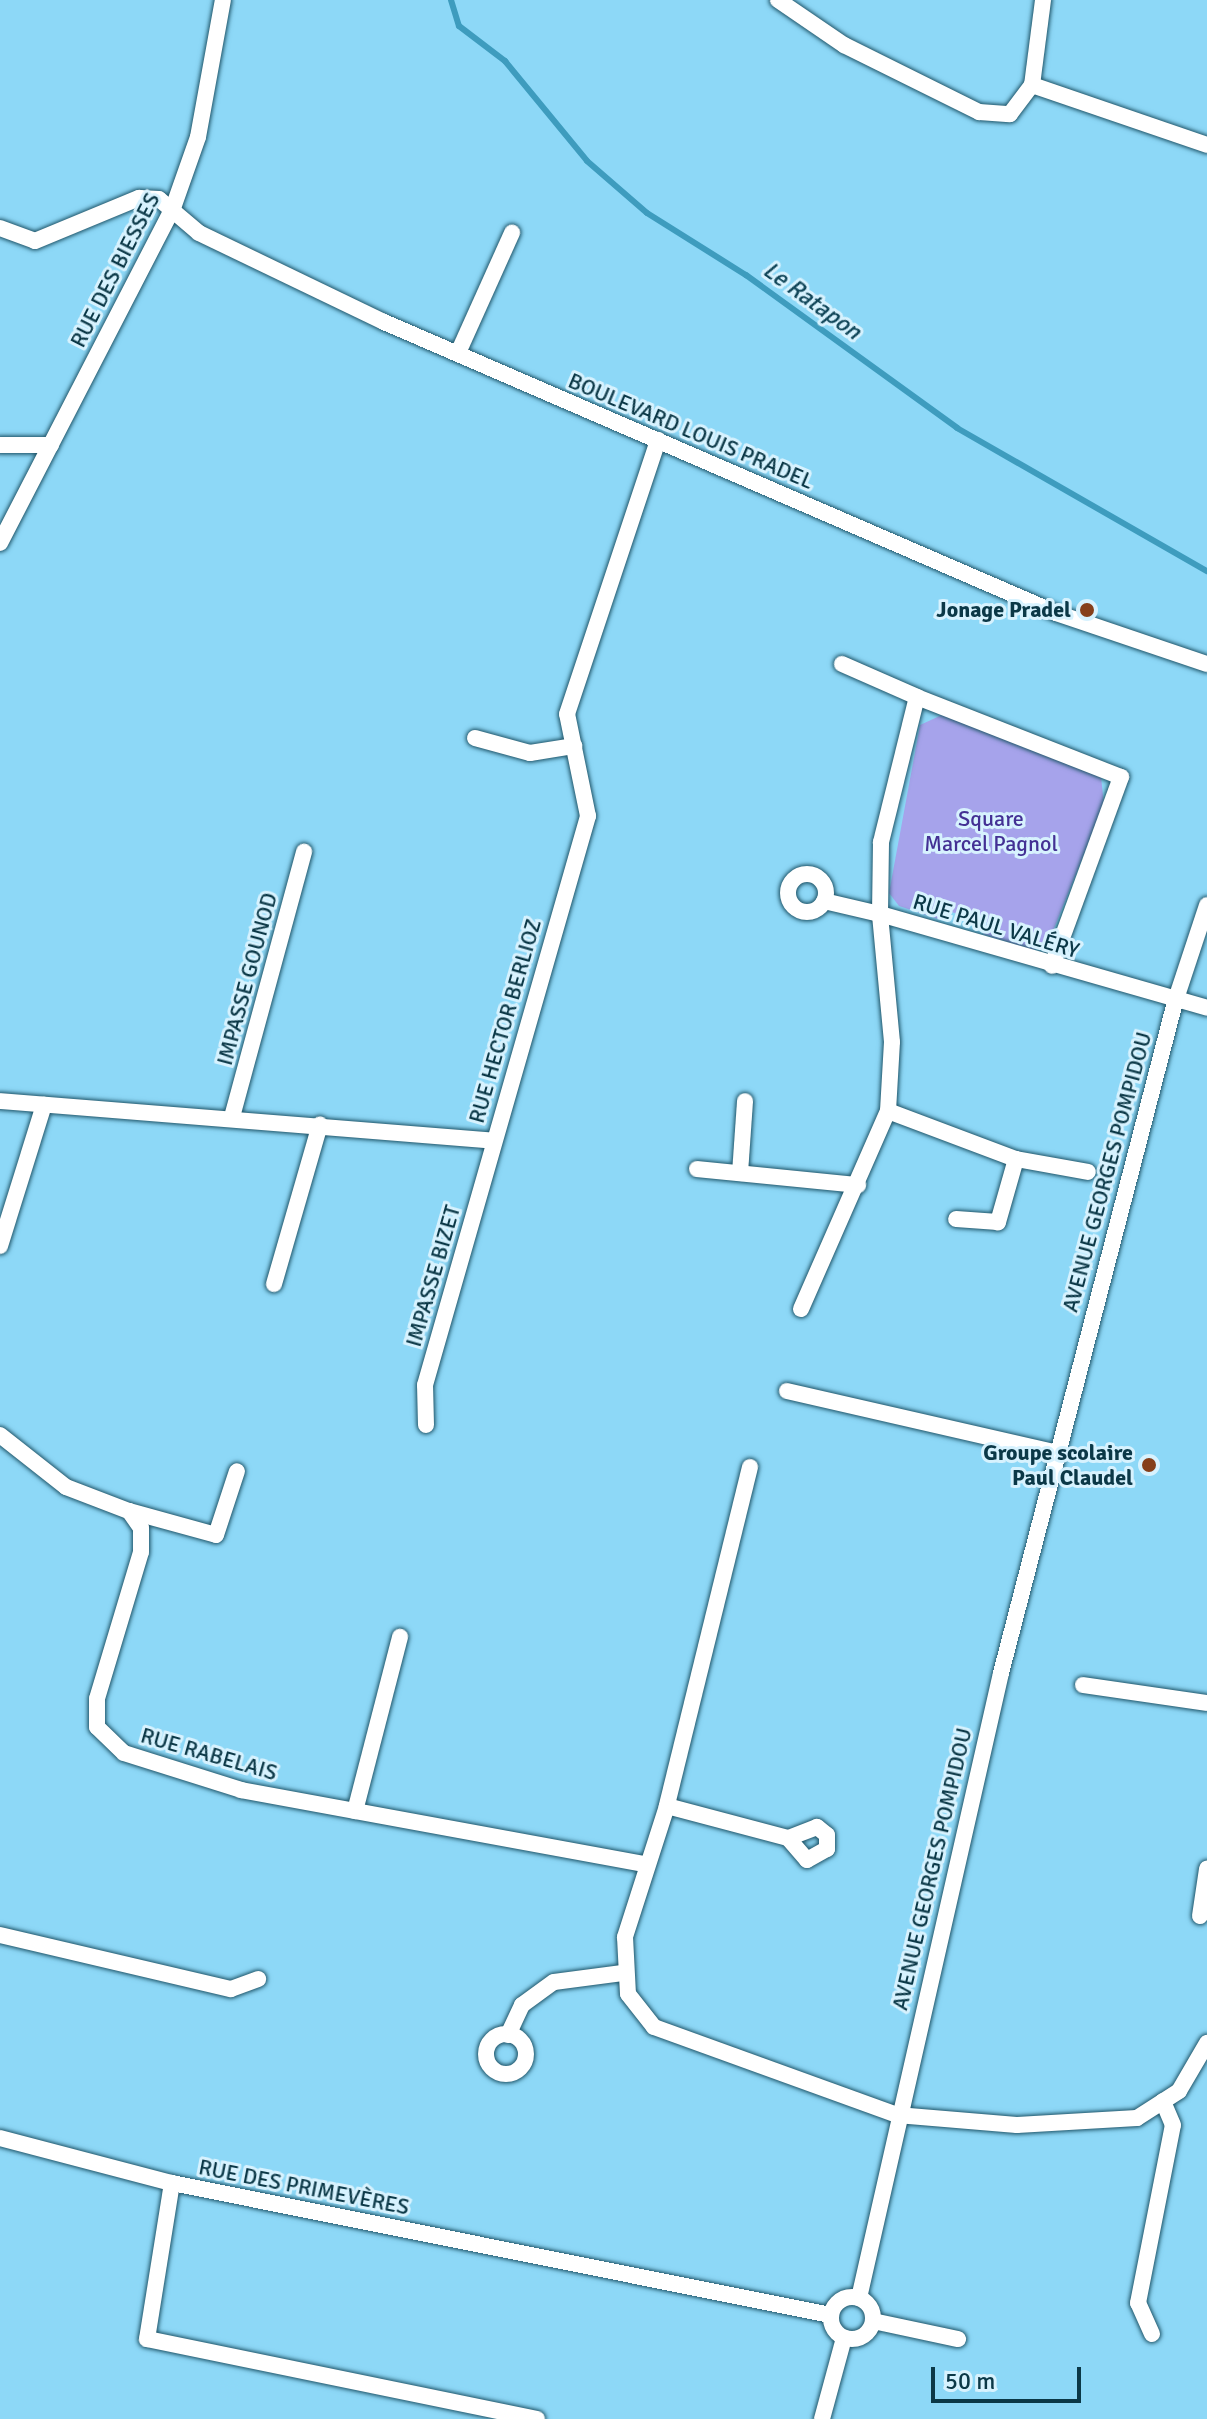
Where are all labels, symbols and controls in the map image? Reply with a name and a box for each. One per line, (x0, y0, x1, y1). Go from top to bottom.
street label: RUE DES BIESSES (65, 188, 165, 352)
water label: Le Ratapon (757, 256, 867, 346)
street label: BOULEVARD LOUIS PRADEL (564, 367, 818, 495)
place label: Jonage Pradel (936, 597, 1071, 623)
marker: Jonage Pradel (1078, 601, 1096, 619)
park label: Square Marcel Pagnol (924, 805, 1058, 856)
street label: RUE PAUL VALÉRY (910, 888, 1082, 964)
street label: IMPASSE GOUNOD (211, 890, 283, 1068)
street label: RUE HECTOR BERLIOZ (463, 916, 547, 1126)
street label: AVENUE GEORGES POMPIDOU (1057, 1029, 1157, 1315)
street label: IMPASSE BIZET (400, 1202, 466, 1350)
place label: Groupe scolaire Paul Claudel (983, 1439, 1133, 1490)
marker: Groupe scolaire Paul Claudel (1140, 1456, 1158, 1474)
street label: RUE RABELAIS (138, 1722, 280, 1786)
street label: AVENUE GEORGES POMPIDOU (887, 1725, 977, 2013)
street label: RUE DES PRIMEVÈRES (196, 2154, 412, 2220)
scale bar (935, 2351, 1085, 2401)
text: 50 m (945, 2366, 995, 2396)

